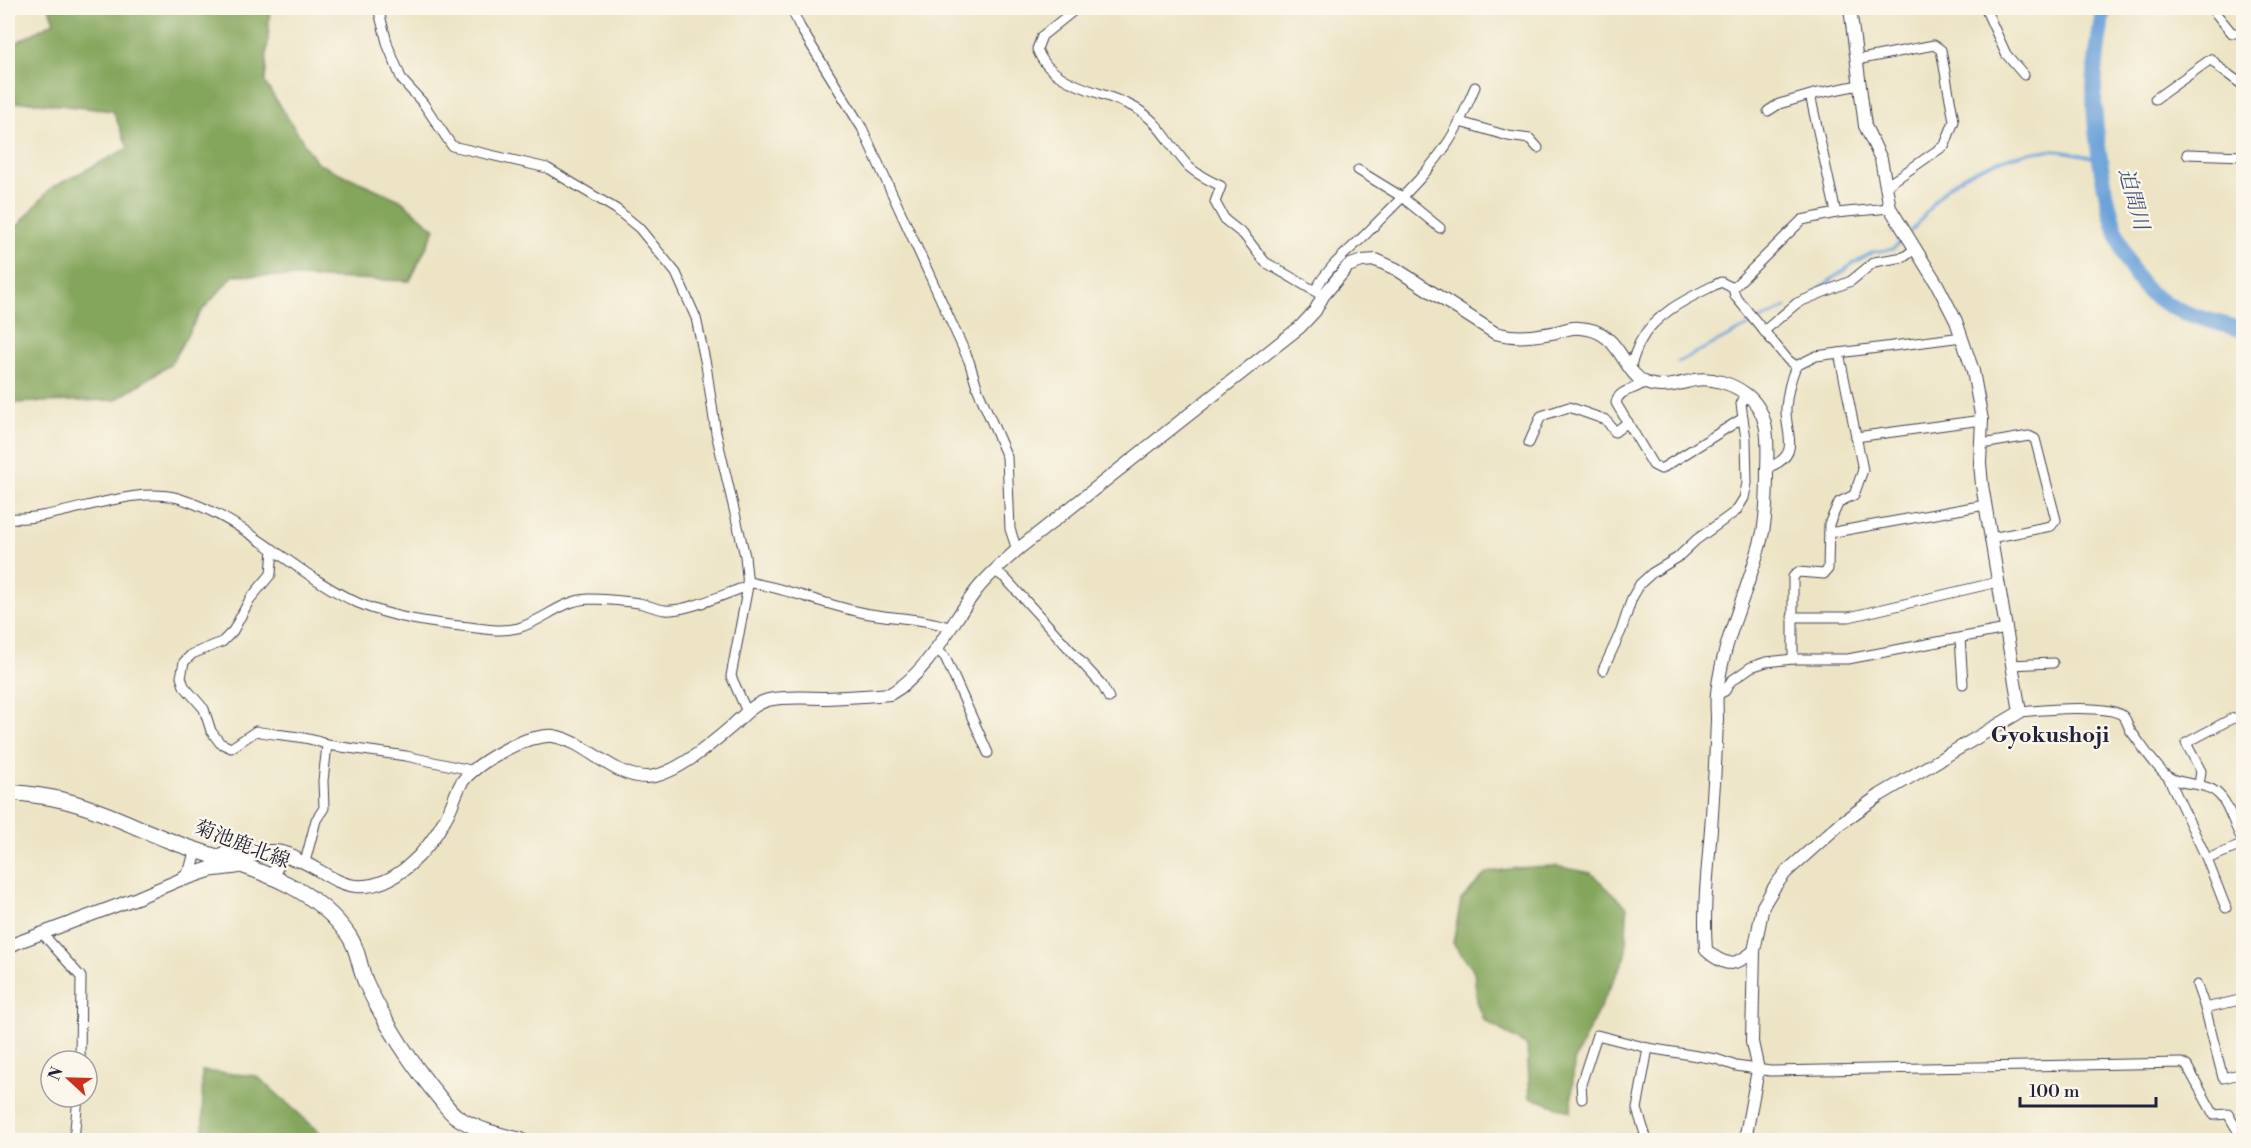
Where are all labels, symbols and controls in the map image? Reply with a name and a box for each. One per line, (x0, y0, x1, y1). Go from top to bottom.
water label: 迫間川 (2112, 165, 2154, 235)
district label: Gyokushoji (1991, 722, 2109, 749)
street label: 菊池鹿北線 (191, 815, 293, 875)
north arrow (39, 1049, 99, 1109)
text: N (44, 1064, 68, 1083)
scale bar (2020, 1070, 2156, 1108)
text: 100 m (2029, 1080, 2080, 1103)

